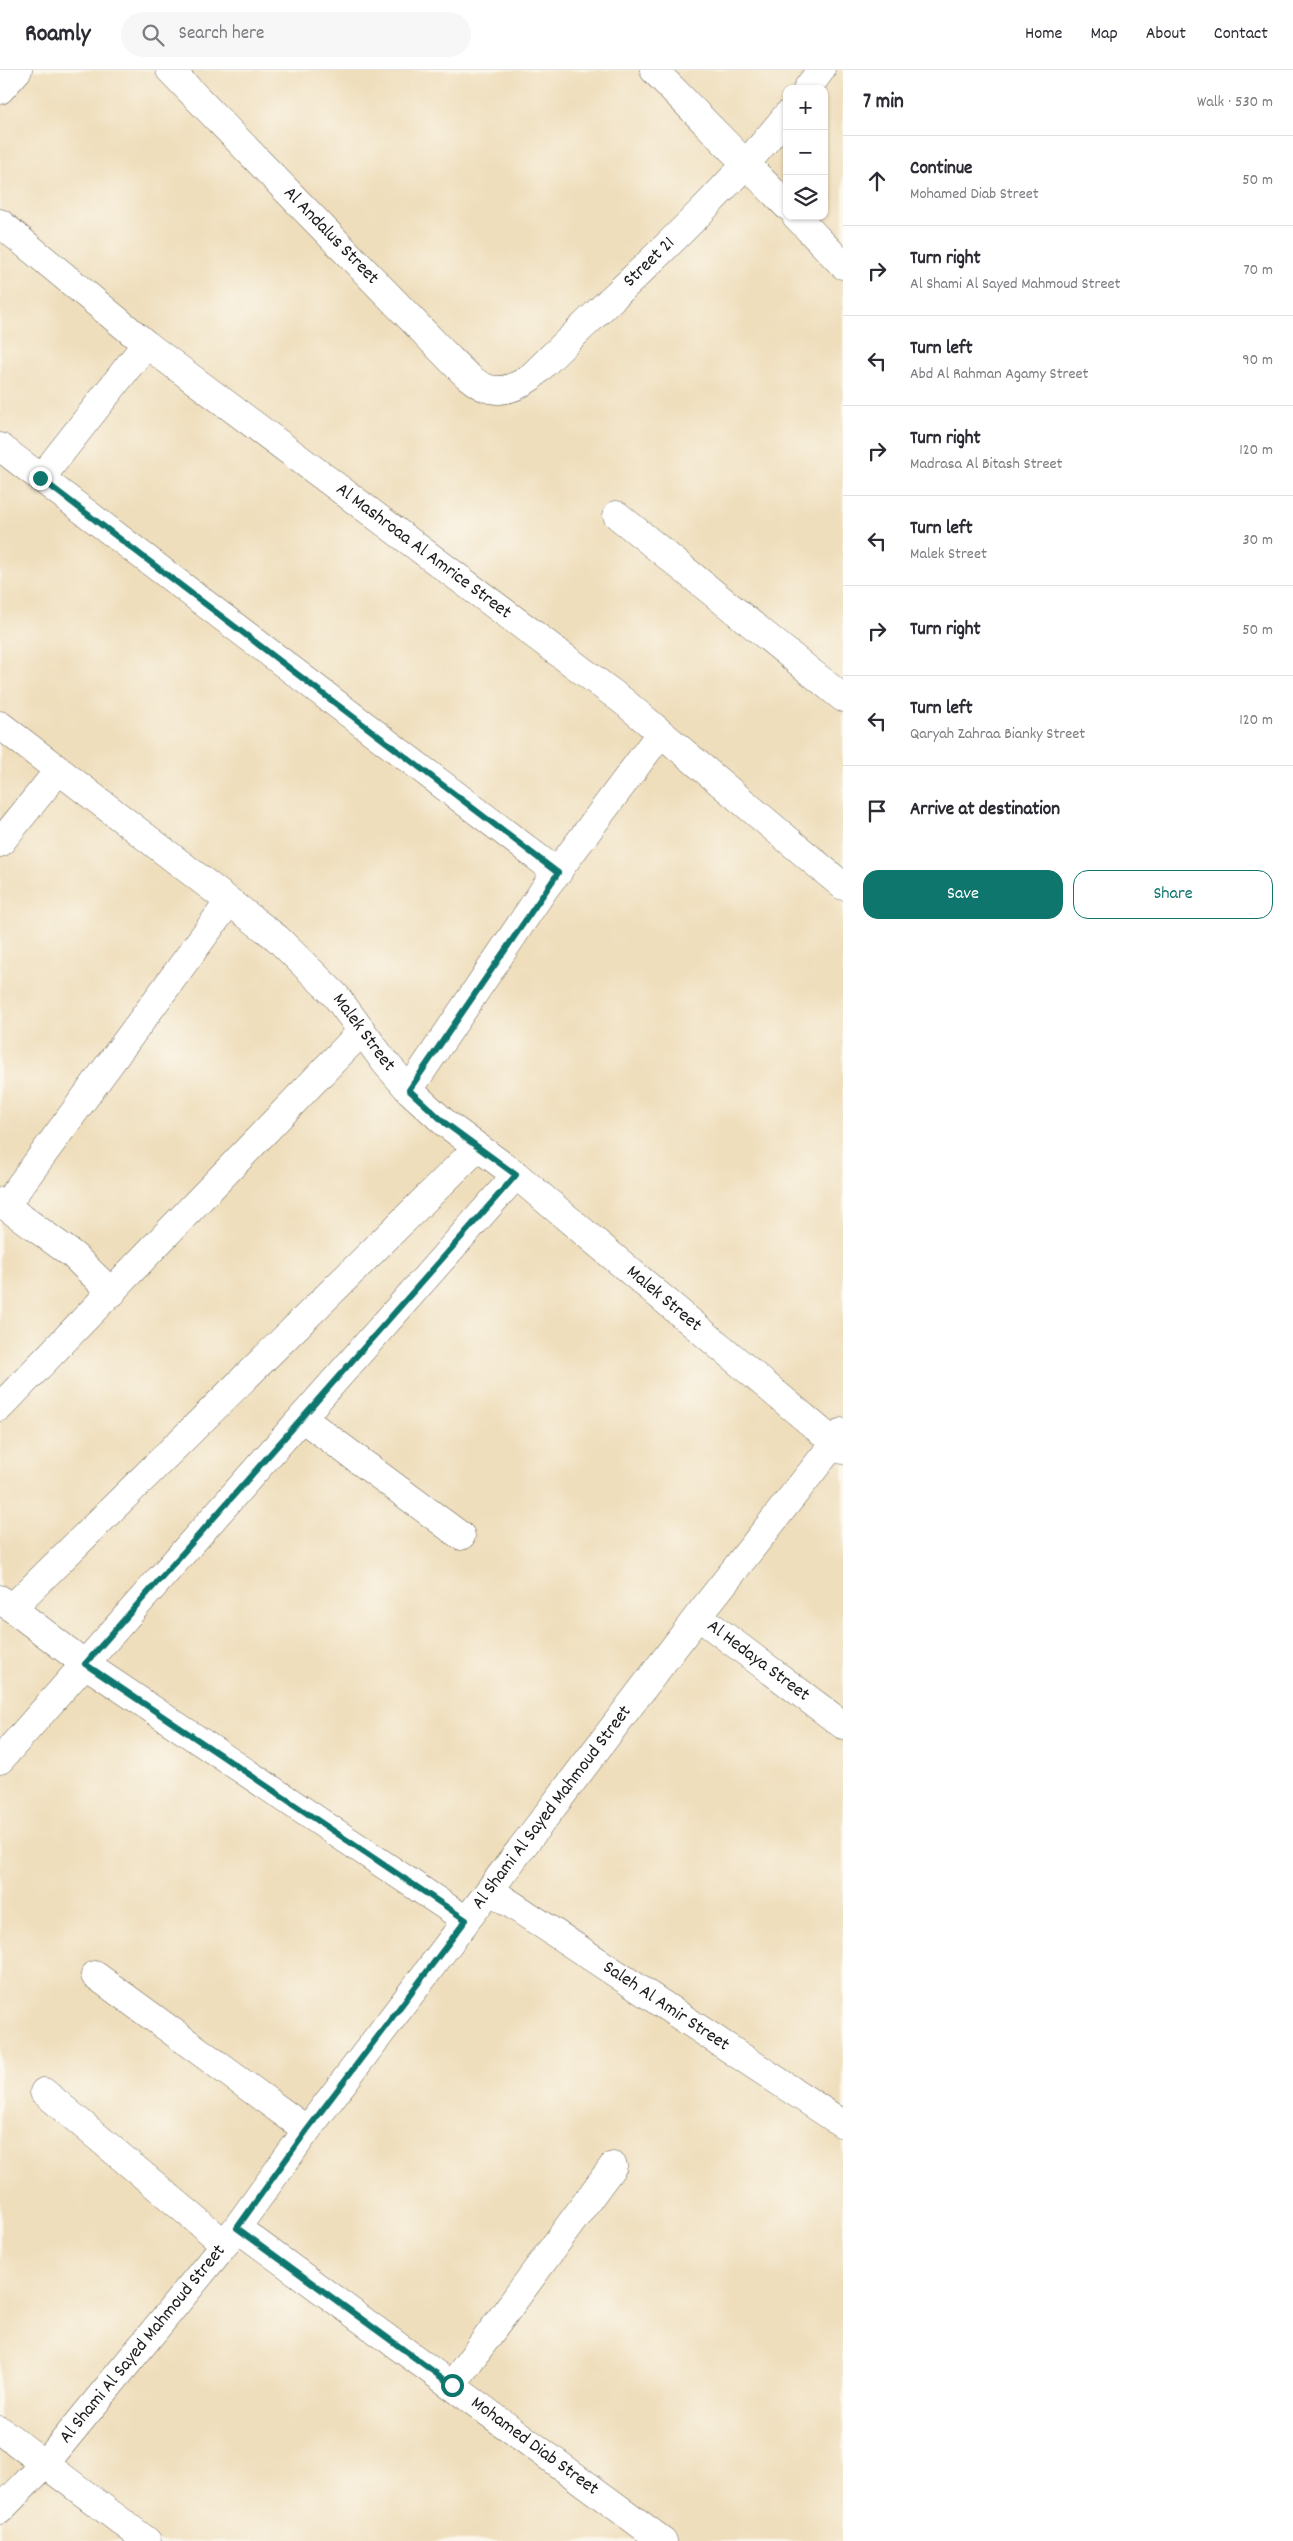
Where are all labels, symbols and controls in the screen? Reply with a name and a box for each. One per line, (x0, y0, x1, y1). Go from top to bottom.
search box (121, 12, 471, 57)
text: Roamly (25, 18, 91, 52)
icon: search (139, 21, 167, 49)
text: Search here (179, 21, 264, 48)
text: Home (1025, 22, 1062, 47)
text: Map (1090, 22, 1118, 47)
text: About (1146, 22, 1186, 47)
text: Contact (1214, 22, 1268, 47)
map controls (783, 85, 828, 220)
button: + (783, 85, 828, 130)
text: 7 min (863, 88, 904, 118)
text: Walk · 530 m (1197, 91, 1273, 114)
button: − (783, 130, 828, 175)
text: Continue (910, 156, 972, 183)
icon: ahead (863, 167, 891, 195)
text: 50 m (1242, 169, 1273, 192)
button: layers (783, 175, 828, 220)
street label: Al Andalus Street (277, 181, 385, 291)
text: Mohamed Diab Street (910, 183, 1039, 206)
street label: Street 21 (618, 231, 682, 294)
text: Turn right (910, 246, 981, 273)
icon: right (863, 257, 891, 285)
text: 70 m (1243, 259, 1273, 282)
text: Al Shami Al Sayed Mahmoud Street (910, 273, 1120, 296)
text: Turn left (910, 336, 973, 363)
icon: left (863, 347, 891, 375)
text: 90 m (1242, 349, 1273, 372)
text: Abd Al Rahman Agamy Street (910, 363, 1088, 386)
text: Turn right (910, 426, 981, 453)
icon: right (863, 437, 891, 465)
text: 120 m (1239, 439, 1273, 462)
text: Madrasa Al Bitash Street (910, 453, 1062, 476)
route end (29, 467, 52, 490)
street label: Al Mashroaa Al Amrice Street (330, 477, 517, 626)
text: Turn left (910, 516, 973, 543)
icon: left (863, 527, 891, 555)
text: 30 m (1243, 529, 1273, 552)
text: Malek Street (910, 543, 987, 566)
icon: right (863, 617, 891, 645)
text: Turn right (910, 617, 981, 644)
text: 50 m (1242, 619, 1273, 642)
text: Turn left (910, 696, 973, 723)
icon: left (863, 707, 891, 735)
text: 120 m (1239, 709, 1273, 732)
text: Qaryah Zahraa Bianky Street (910, 723, 1085, 746)
icon: arrive (863, 797, 891, 825)
text: Arrive at destination (910, 797, 1060, 824)
button: Save (863, 870, 1063, 919)
button: Share (1073, 870, 1273, 919)
street label: Malek Street (325, 988, 401, 1078)
street label: Malek Street (620, 1259, 707, 1339)
street label: Al Hedaya Street (701, 1613, 815, 1709)
street label: Al Shami Al Sayed Mahmoud Street (466, 1700, 639, 1915)
street label: Saleh Al Amir Street (597, 1955, 735, 2058)
street label: Al Shami Al Sayed Mahmoud Street (53, 2239, 233, 2450)
route start (441, 2374, 464, 2397)
street label: Mohamed Diab Street (465, 2390, 604, 2503)

